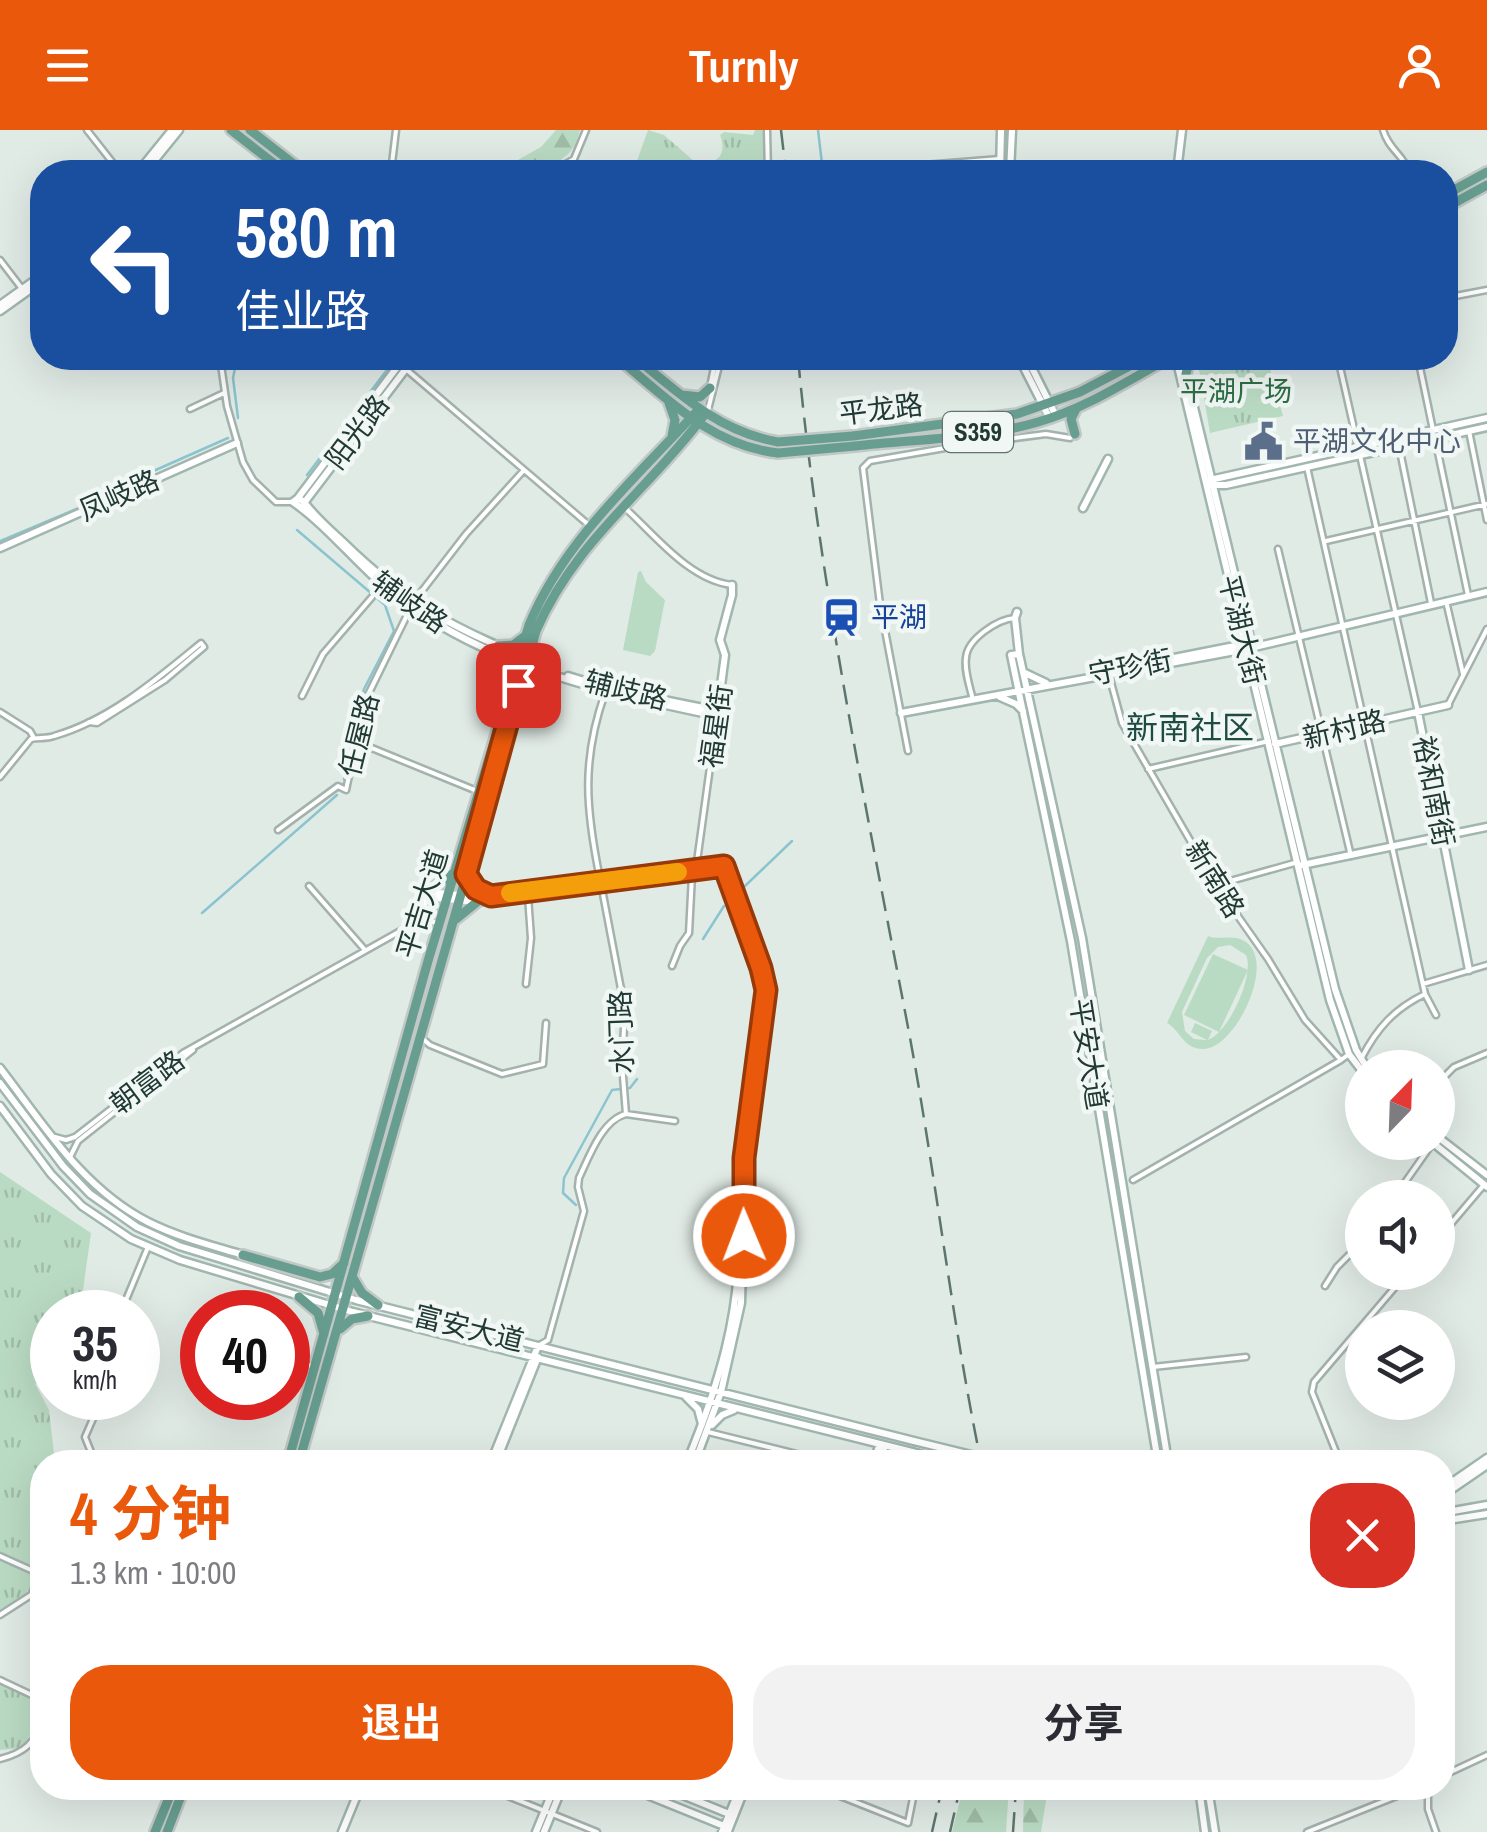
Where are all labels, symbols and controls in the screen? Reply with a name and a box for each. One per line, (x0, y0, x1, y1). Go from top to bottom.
text: Turnly (688, 35, 799, 96)
icon: menu (40, 38, 95, 93)
icon: person (1392, 38, 1447, 93)
text: 580 m (235, 185, 398, 279)
icon: left (70, 200, 200, 330)
text: 佳业路 (235, 280, 370, 341)
park label: 平湖广场 (1180, 372, 1292, 410)
street label: 平龙路 (837, 385, 925, 433)
street label: 阳光路 (317, 387, 397, 477)
road number: S359 (943, 412, 1013, 452)
public building icon: 平湖文化中心 (1242, 420, 1284, 462)
place label: 平湖文化中心 (1293, 422, 1461, 460)
street label: 凤岐路 (73, 461, 165, 529)
street label: 辅岐路 (365, 562, 455, 642)
street label: 平湖大街 (1210, 571, 1274, 689)
station icon: 平湖 (820, 596, 862, 638)
place label: 平湖 (871, 598, 927, 636)
street label: 守珍街 (1085, 640, 1175, 694)
pin (476, 643, 561, 728)
icon: arrive (491, 658, 546, 713)
street label: 辅歧路 (581, 661, 671, 719)
street label: 福星街 (691, 682, 741, 770)
street label: 任屋路 (330, 690, 388, 780)
street label: 新村路 (1299, 701, 1389, 757)
district label: 新南社区 (1126, 706, 1254, 749)
street label: 裕和南街 (1405, 732, 1463, 850)
street label: 新南路 (1177, 833, 1253, 925)
street label: 平吉大道 (387, 845, 457, 963)
street label: 水门路 (601, 989, 641, 1075)
street label: 平安大道 (1061, 996, 1117, 1112)
street label: 朝富路 (102, 1042, 192, 1122)
north arrow (1345, 1050, 1455, 1160)
map controls (1345, 1050, 1455, 1420)
button: sound (1345, 1180, 1455, 1290)
position arrow (692, 1184, 796, 1288)
speed limit sign: 40 (180, 1290, 310, 1420)
street label: 富安大道 (410, 1296, 528, 1360)
text: 35 (72, 1309, 118, 1377)
button: layers (1345, 1310, 1455, 1420)
text: km/h (73, 1363, 117, 1397)
text: 4 分钟 (70, 1473, 231, 1554)
button: close (1310, 1483, 1415, 1588)
text: 1.3 km · 10:00 (70, 1551, 236, 1594)
button: 退出 (70, 1665, 733, 1780)
button: 分享 (753, 1665, 1415, 1780)

